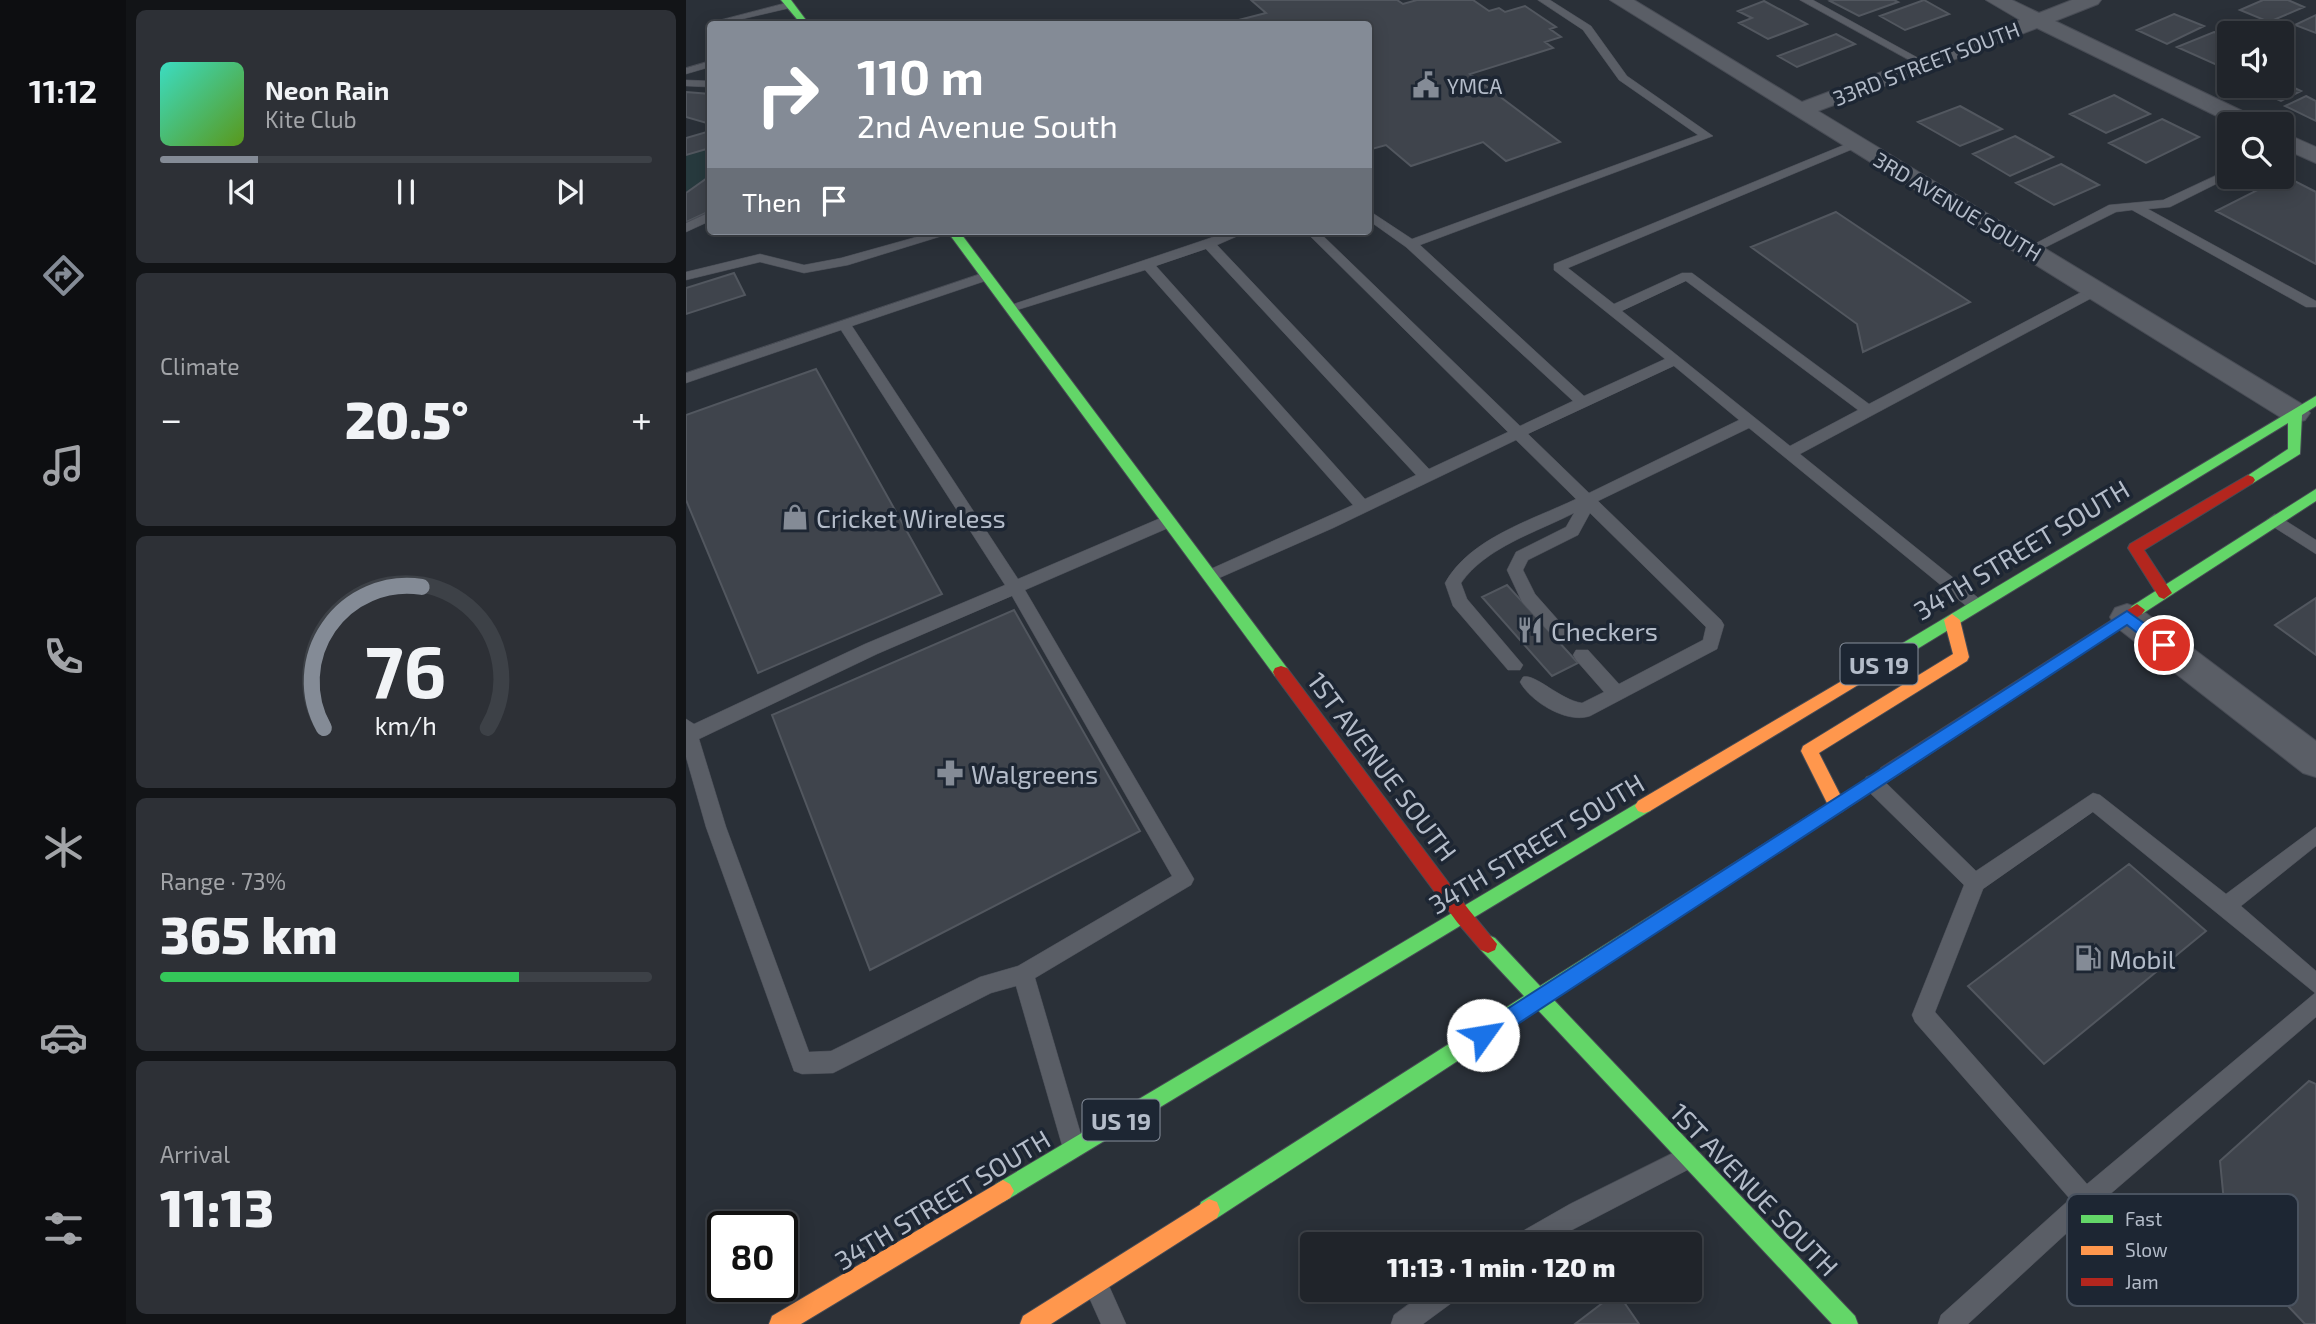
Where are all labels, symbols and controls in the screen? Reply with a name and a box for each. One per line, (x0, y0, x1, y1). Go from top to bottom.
street label: 33RD STREET SOUTH (1829, 16, 2023, 110)
map controls (2217, 21, 2294, 189)
button: sound (2217, 21, 2294, 98)
text: 110 m (857, 46, 984, 105)
icon: right (742, 49, 833, 140)
public building icon: YMCA (1411, 70, 1441, 100)
text: 11:12 (29, 71, 97, 109)
place label: YMCA (1447, 73, 1502, 98)
text: Neon Rain (265, 74, 389, 105)
text: Kite Club (265, 105, 357, 133)
text: 2nd Avenue South (857, 106, 1118, 144)
button: search (2217, 112, 2294, 189)
street label: 3RD AVENUE SOUTH (1870, 146, 2046, 266)
icon: previous (223, 173, 261, 211)
icon: pause (387, 173, 425, 211)
icon: next (551, 173, 589, 211)
icon: arrive (815, 182, 853, 220)
text: Then (742, 186, 801, 217)
icon: directions (39, 251, 88, 300)
text: Climate (160, 352, 240, 380)
text: 20.5° (345, 387, 469, 449)
text: − (160, 395, 182, 441)
text: + (631, 395, 652, 441)
icon: music (39, 441, 88, 490)
street label: 34TH STREET SOUTH (1908, 473, 2134, 625)
shop icon: Cricket Wireless (780, 502, 810, 532)
place label: Cricket Wireless (816, 502, 1006, 533)
restaurant icon: Checkers (1515, 615, 1545, 645)
place label: Checkers (1551, 615, 1658, 646)
pin (2134, 615, 2194, 675)
text: 76 (365, 625, 447, 713)
icon: arrive (2145, 626, 2183, 664)
icon: phone (39, 632, 88, 681)
road number: US 19 (1840, 644, 1918, 684)
street label: 1ST AVENUE SOUTH (1302, 666, 1464, 866)
text: km/h (375, 710, 437, 740)
pharmacy icon: Walgreens (935, 758, 965, 788)
place label: Walgreens (971, 758, 1098, 789)
street label: 34TH STREET SOUTH (1423, 767, 1649, 919)
icon: climate (39, 823, 88, 872)
text: Range · 73% (160, 867, 286, 895)
text: 365 km (160, 902, 338, 964)
fuel station icon: Mobil (2073, 943, 2103, 973)
place label: Mobil (2109, 943, 2176, 974)
position arrow (1446, 998, 1520, 1072)
icon: car (39, 1013, 88, 1062)
street label: 1ST AVENUE SOUTH (1665, 1096, 1845, 1282)
road number: US 19 (1082, 1100, 1160, 1140)
street label: 34TH STREET SOUTH (829, 1123, 1055, 1275)
text: Arrival (160, 1140, 230, 1168)
text: 11:13 (160, 1175, 274, 1237)
legend (2067, 1194, 2298, 1306)
icon: filters (39, 1204, 88, 1253)
text: Fast (2125, 1207, 2162, 1230)
speed limit sign: 80 (707, 1211, 798, 1302)
text: Slow (2125, 1238, 2168, 1261)
text: 11:13 · 1 min · 120 m (1387, 1251, 1615, 1282)
text: Jam (2125, 1270, 2159, 1293)

